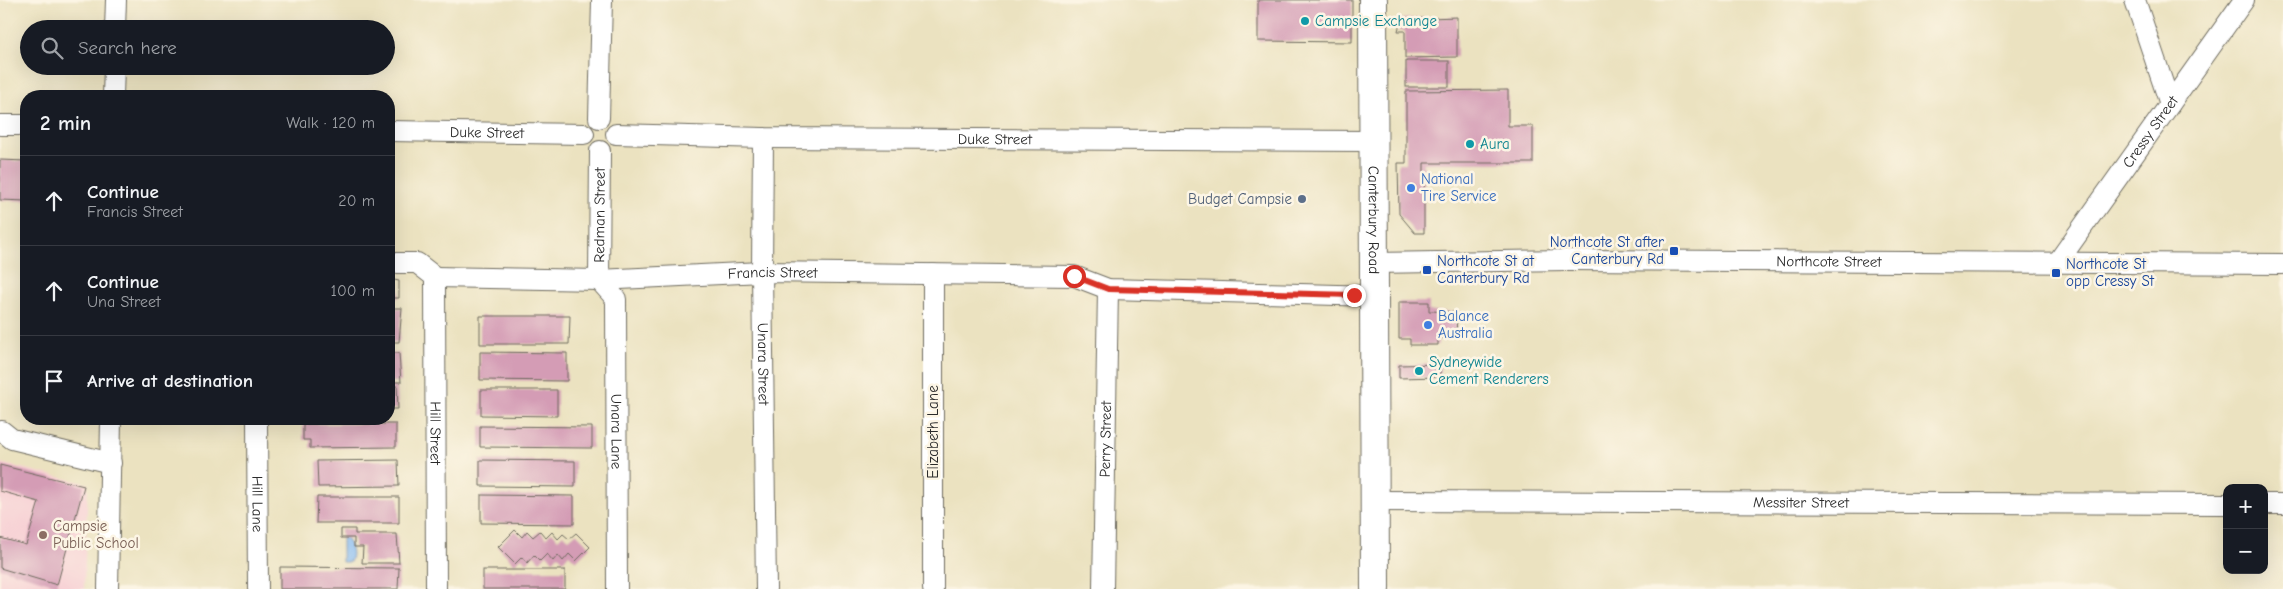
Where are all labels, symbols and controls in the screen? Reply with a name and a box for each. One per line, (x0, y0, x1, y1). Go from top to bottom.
place label: Campsie Exchange (1315, 12, 1437, 30)
marker: Campsie Exchange (1299, 15, 1311, 27)
search box (20, 20, 395, 75)
icon: search (38, 34, 66, 62)
text: Search here (78, 37, 177, 59)
street label: Cressy Street (2119, 92, 2182, 171)
text: 2 min (40, 111, 91, 135)
text: Walk · 120 m (286, 114, 375, 132)
street label: Duke Street (450, 123, 525, 142)
street label: Duke Street (958, 130, 1033, 148)
place label: Aura (1480, 135, 1510, 153)
marker: Aura (1464, 138, 1476, 150)
street label: Canterbury Road (1365, 166, 1383, 274)
street label: Redman Street (590, 167, 609, 263)
place label: National Tire Service (1421, 170, 1497, 205)
text: Continue (87, 181, 159, 203)
marker: National Tire Service (1405, 182, 1417, 194)
icon: ahead (40, 187, 68, 215)
place label: Budget Campsie (1188, 190, 1292, 208)
text: 20 m (338, 192, 375, 210)
marker: Budget Campsie (1296, 193, 1308, 205)
text: Francis Street (87, 203, 183, 221)
place label: Northcote St after Canterbury Rd (1550, 233, 1664, 268)
marker: Northcote St after Canterbury Rd (1668, 245, 1680, 257)
place label: Northcote St at Canterbury Rd (1437, 252, 1535, 287)
street label: Northcote Street (1776, 252, 1882, 271)
place label: Northcote St opp Cressy St (2066, 255, 2155, 290)
street label: Francis Street (727, 263, 819, 283)
marker: Northcote St at Canterbury Rd (1421, 264, 1433, 276)
route start (1063, 265, 1086, 288)
marker: Northcote St opp Cressy St (2050, 267, 2062, 279)
text: Continue (87, 271, 159, 293)
icon: ahead (40, 277, 68, 305)
text: 100 m (331, 282, 375, 300)
route end (1343, 284, 1366, 307)
text: Una Street (87, 293, 161, 311)
place label: Balance Australia (1438, 307, 1493, 342)
marker: Balance Australia (1422, 319, 1434, 331)
street label: Unara Street (754, 323, 773, 406)
place label: Sydneywide Cement Renderers (1429, 353, 1549, 388)
marker: Sydneywide Cement Renderers (1413, 365, 1425, 377)
icon: arrive (40, 367, 68, 395)
text: Arrive at destination (87, 370, 253, 392)
street label: Elizabeth Lane (924, 385, 942, 479)
street label: Unara Lane (607, 394, 626, 470)
street label: Perry Street (1096, 400, 1115, 477)
street label: Hill Street (426, 401, 445, 465)
street label: Hill Lane (248, 476, 267, 533)
map controls (2223, 484, 2268, 574)
button: + (2223, 484, 2268, 529)
street label: Messiter Street (1753, 493, 1850, 512)
place label: Campsie Public School (53, 517, 139, 552)
marker: Campsie Public School (37, 529, 49, 541)
button: − (2223, 529, 2268, 574)

